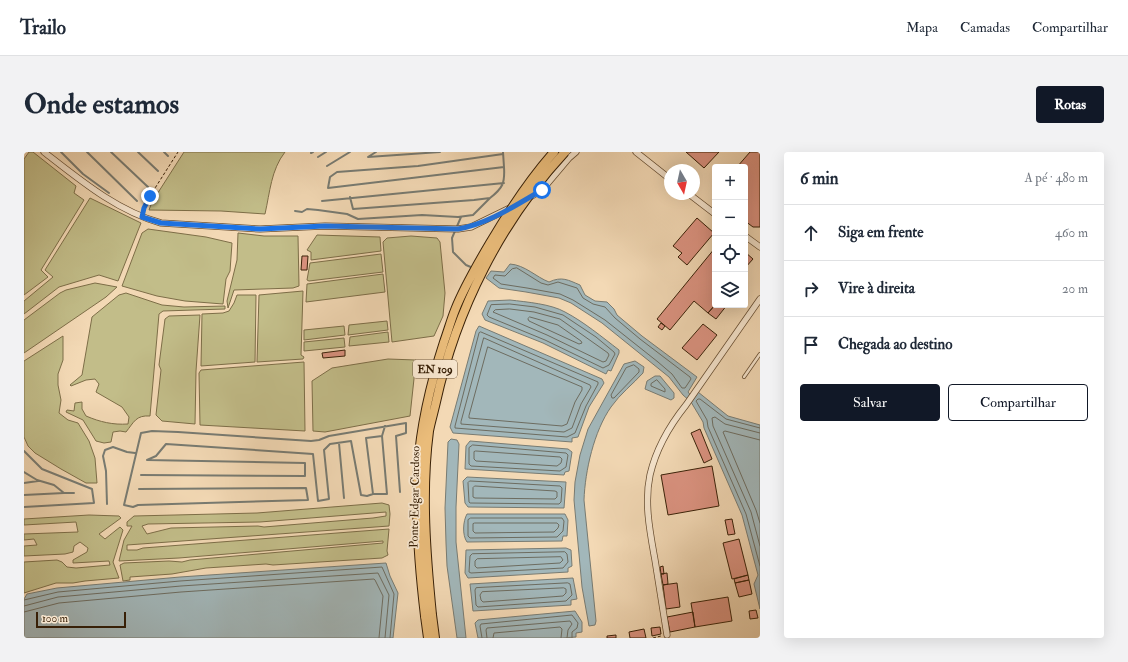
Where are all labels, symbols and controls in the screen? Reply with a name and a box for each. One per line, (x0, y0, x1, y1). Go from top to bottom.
text: Trailo (20, 16, 66, 40)
text: Mapa (906, 19, 938, 36)
text: Camadas (960, 19, 1010, 36)
text: Compartilhar (1032, 19, 1108, 36)
button: Rotas (1036, 86, 1104, 123)
text: Onde estamos (24, 87, 179, 122)
north arrow (664, 164, 700, 200)
map controls (712, 164, 748, 308)
button: + (712, 164, 748, 200)
text: 6 min (800, 168, 839, 189)
text: A pé · 480 m (1024, 170, 1088, 186)
route start (533, 181, 551, 199)
route end (141, 187, 159, 205)
button: − (712, 200, 748, 236)
icon: ahead (800, 222, 822, 244)
text: Siga em frente (838, 223, 924, 242)
text: 460 m (1055, 225, 1088, 241)
button: locate (712, 236, 748, 272)
button: layers (712, 272, 748, 308)
icon: right (800, 278, 822, 300)
text: Vire à direita (838, 279, 915, 298)
text: 20 m (1062, 281, 1088, 297)
icon: arrive (800, 334, 822, 356)
text: Chegada ao destino (838, 335, 953, 354)
road number: EN 109 (413, 360, 457, 378)
button: Salvar (800, 384, 940, 421)
button: Compartilhar (948, 384, 1088, 421)
street label: Ponte Edgar Cardoso (407, 446, 423, 548)
scale bar (36, 610, 126, 629)
text: 100 m (42, 612, 68, 625)

